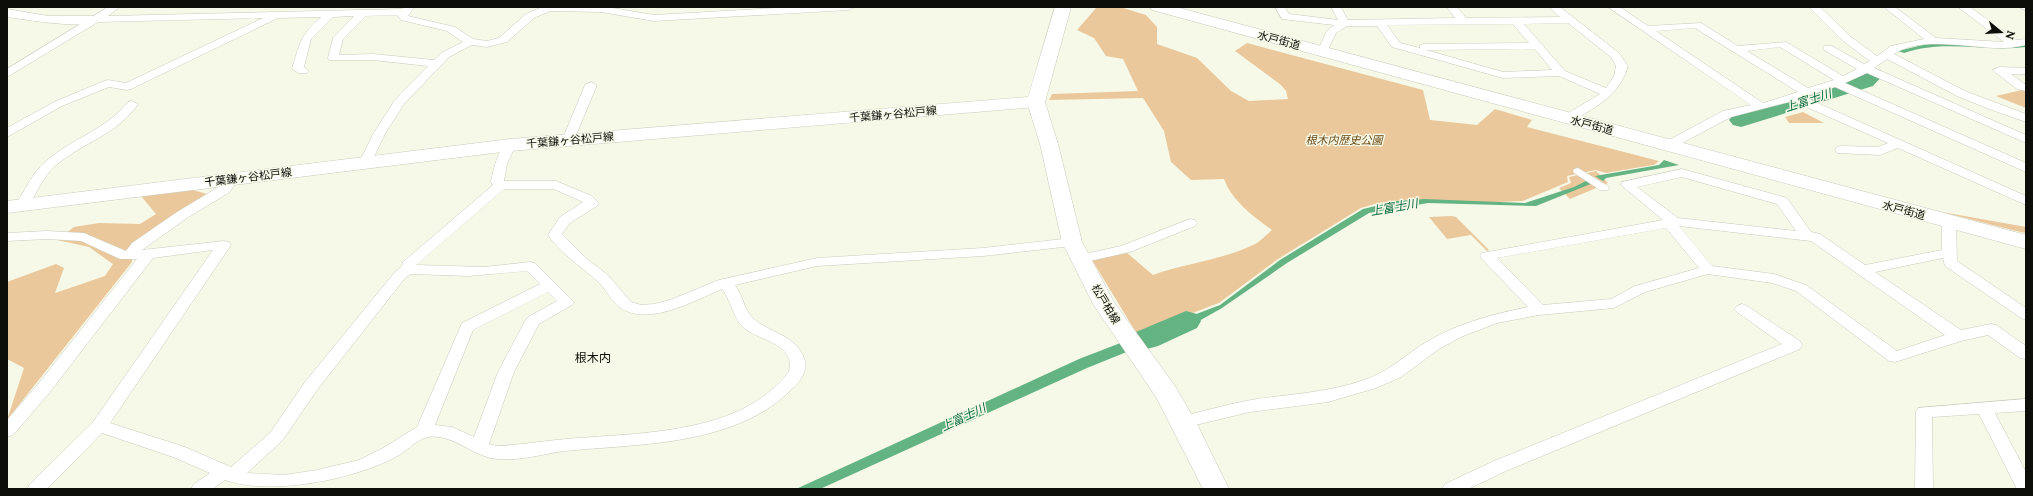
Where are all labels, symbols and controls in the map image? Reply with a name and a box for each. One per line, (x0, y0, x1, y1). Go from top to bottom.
north arrow (1981, 12, 2021, 52)
street label: 水戸街道 (1256, 28, 1302, 52)
text: N (2002, 29, 2018, 42)
water label: 上富士川 (1783, 85, 1835, 115)
street label: 千葉鎌ヶ谷松戸線 (849, 103, 937, 125)
street label: 水戸街道 (1569, 113, 1615, 137)
street label: 千葉鎌ヶ谷松戸線 (526, 129, 614, 151)
park label: 根木内歴史公園 (1306, 133, 1384, 147)
street label: 千葉鎌ヶ谷松戸線 (203, 165, 293, 189)
water label: 上富士川 (1369, 195, 1421, 219)
street label: 水戸街道 (1881, 198, 1927, 222)
street label: 松戸柏線 (1089, 282, 1123, 326)
district label: 根木内 (575, 350, 611, 365)
water label: 上富士川 (938, 399, 990, 434)

